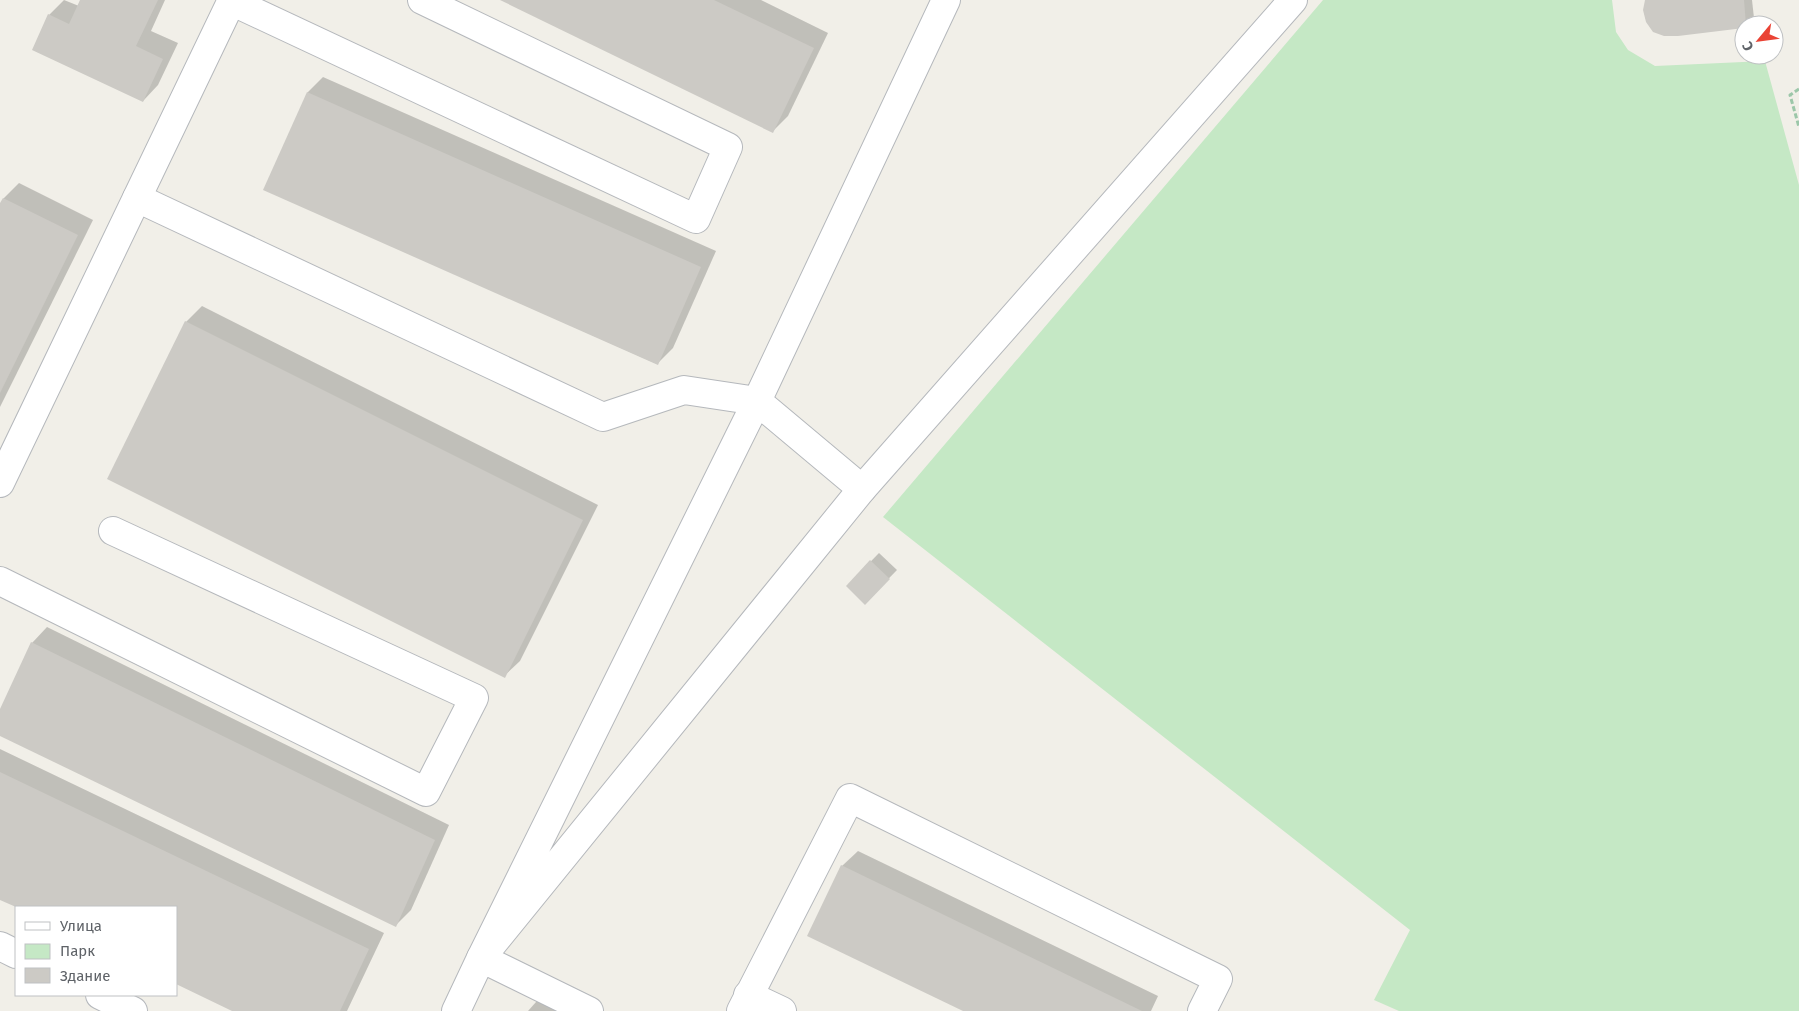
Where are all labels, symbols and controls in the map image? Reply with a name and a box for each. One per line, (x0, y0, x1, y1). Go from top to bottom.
north arrow (1734, 15, 1784, 65)
text: С (1739, 38, 1757, 54)
legend (15, 906, 178, 996)
text: Улица (60, 917, 102, 935)
text: Парк (60, 942, 95, 960)
text: Здание (60, 967, 110, 985)

